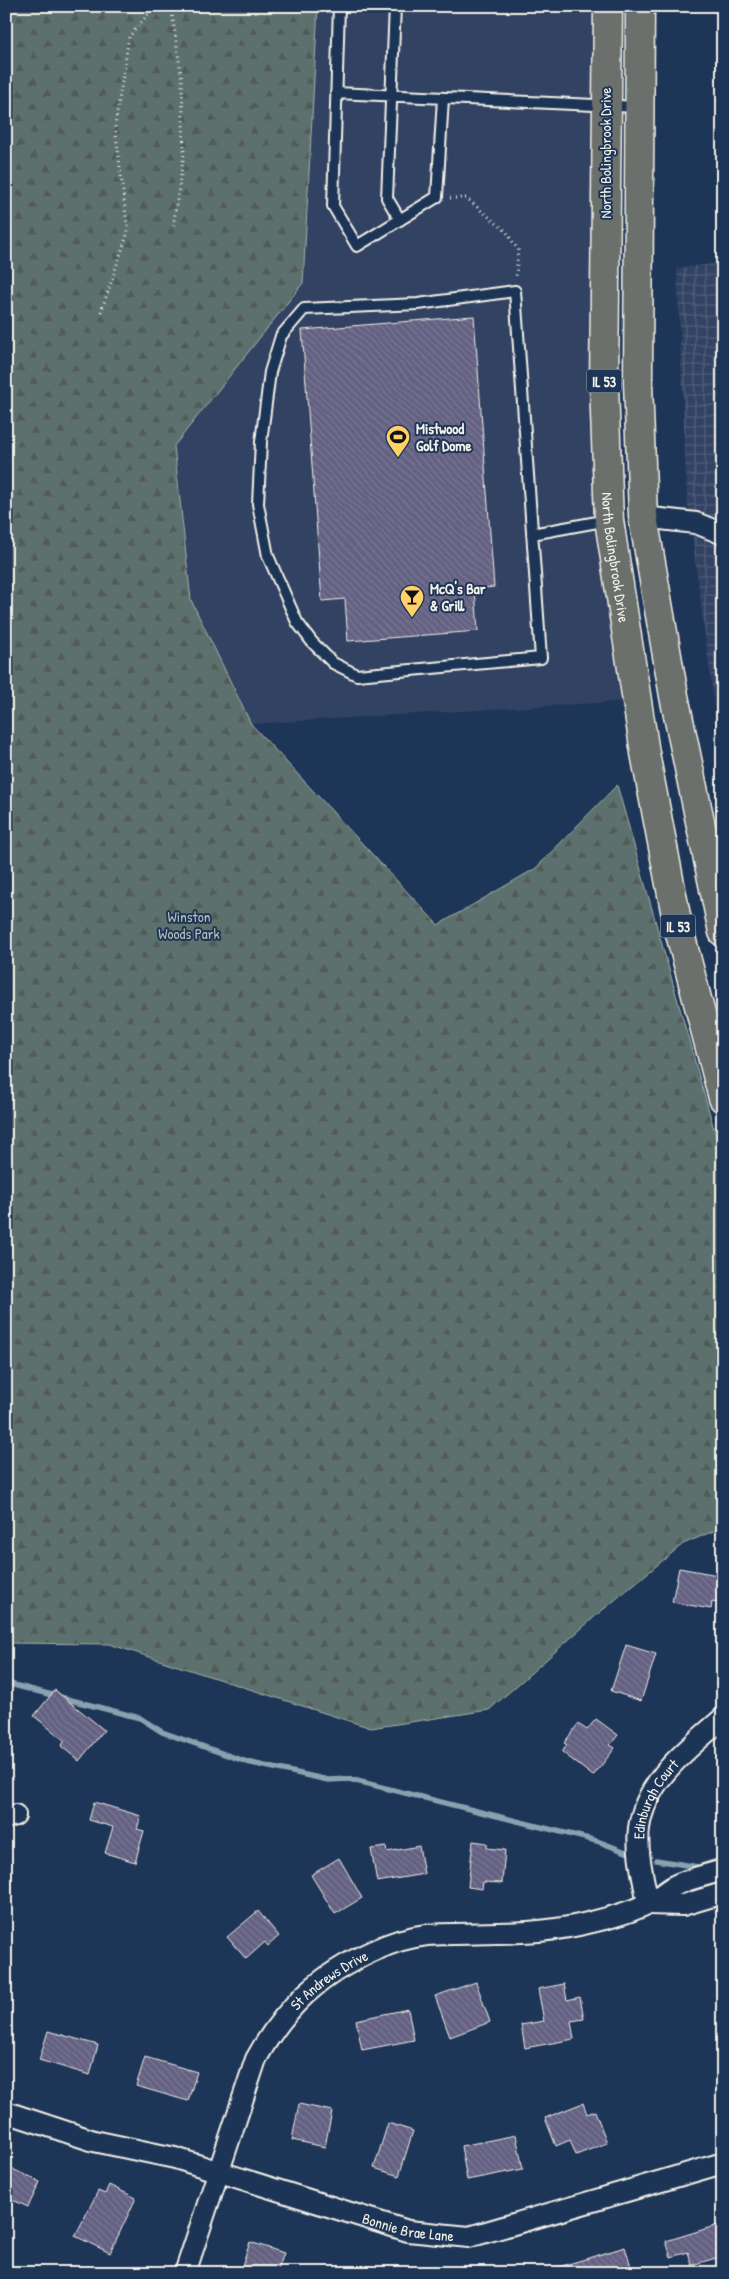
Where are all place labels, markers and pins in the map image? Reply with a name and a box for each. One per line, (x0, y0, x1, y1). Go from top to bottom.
place label: Mistwood Golf Dome (416, 418, 471, 456)
sports icon: Mistwood Golf Dome (385, 424, 411, 458)
place label: McQ's Bar & Grill (430, 578, 486, 616)
bar icon: McQ's Bar & Grill (399, 584, 425, 618)

